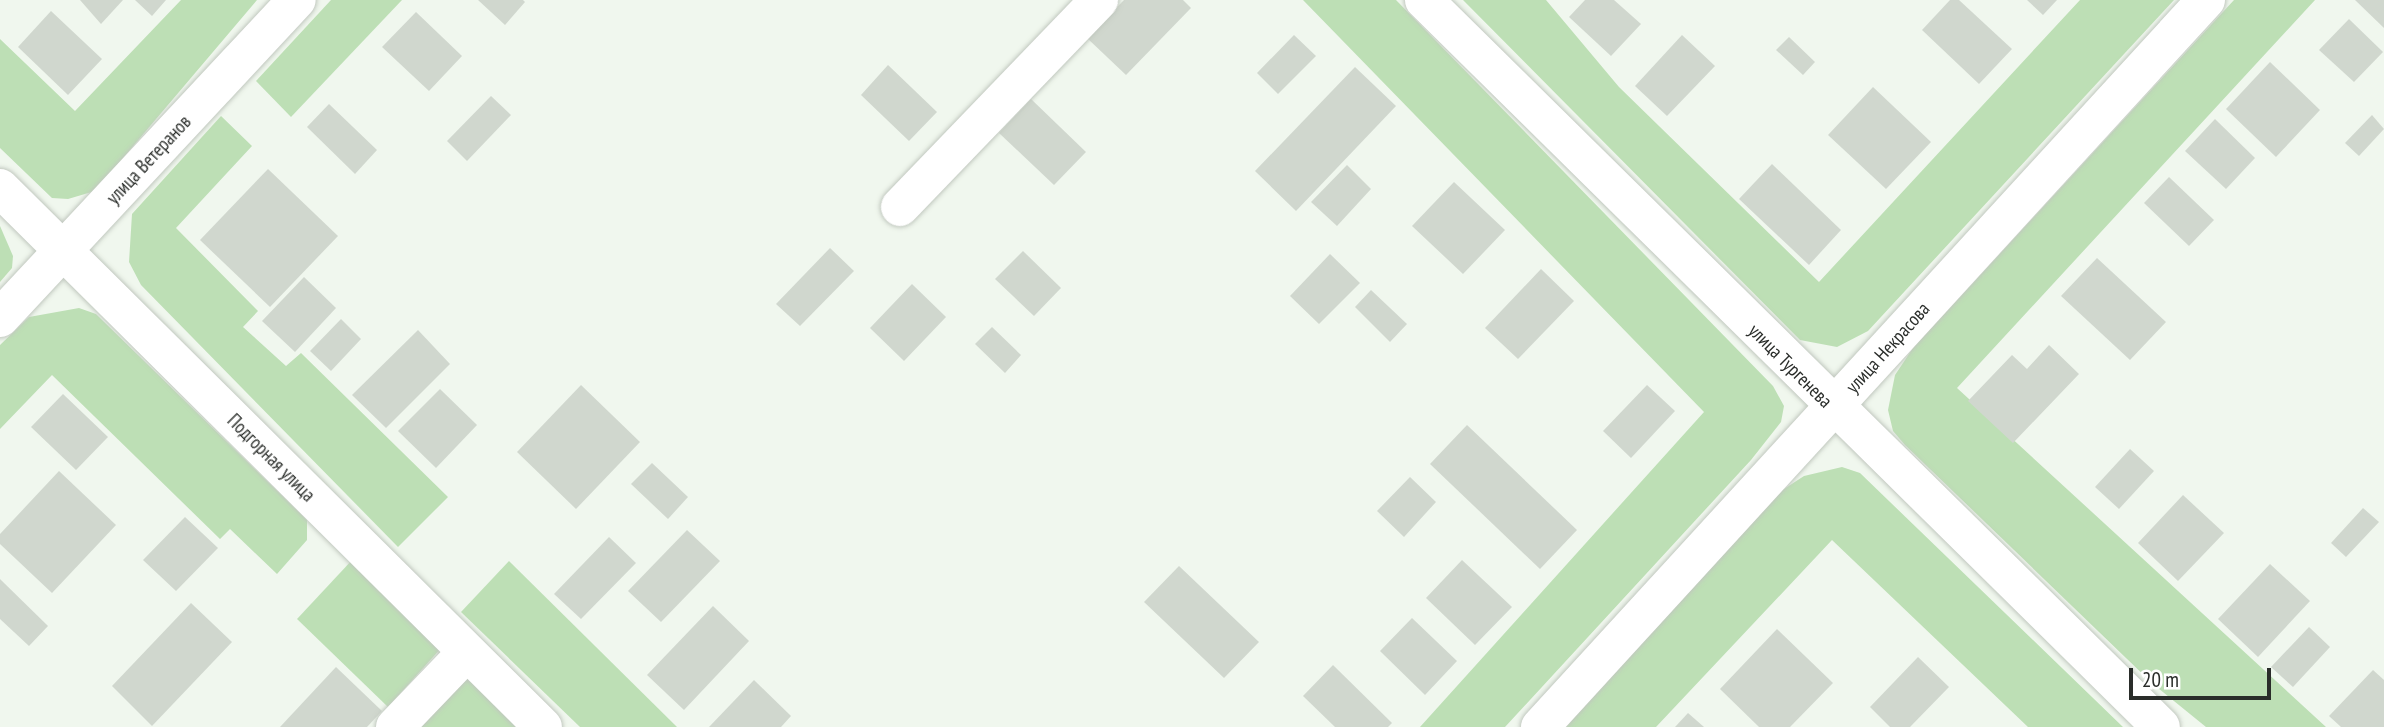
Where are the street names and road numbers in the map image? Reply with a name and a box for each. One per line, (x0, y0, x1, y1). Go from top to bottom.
street label: улица Ветеранов (102, 111, 196, 209)
street label: улица Некрасова (1841, 298, 1935, 398)
street label: улица Тургенева (1743, 319, 1837, 413)
street label: Подгорная улица (222, 409, 320, 507)

